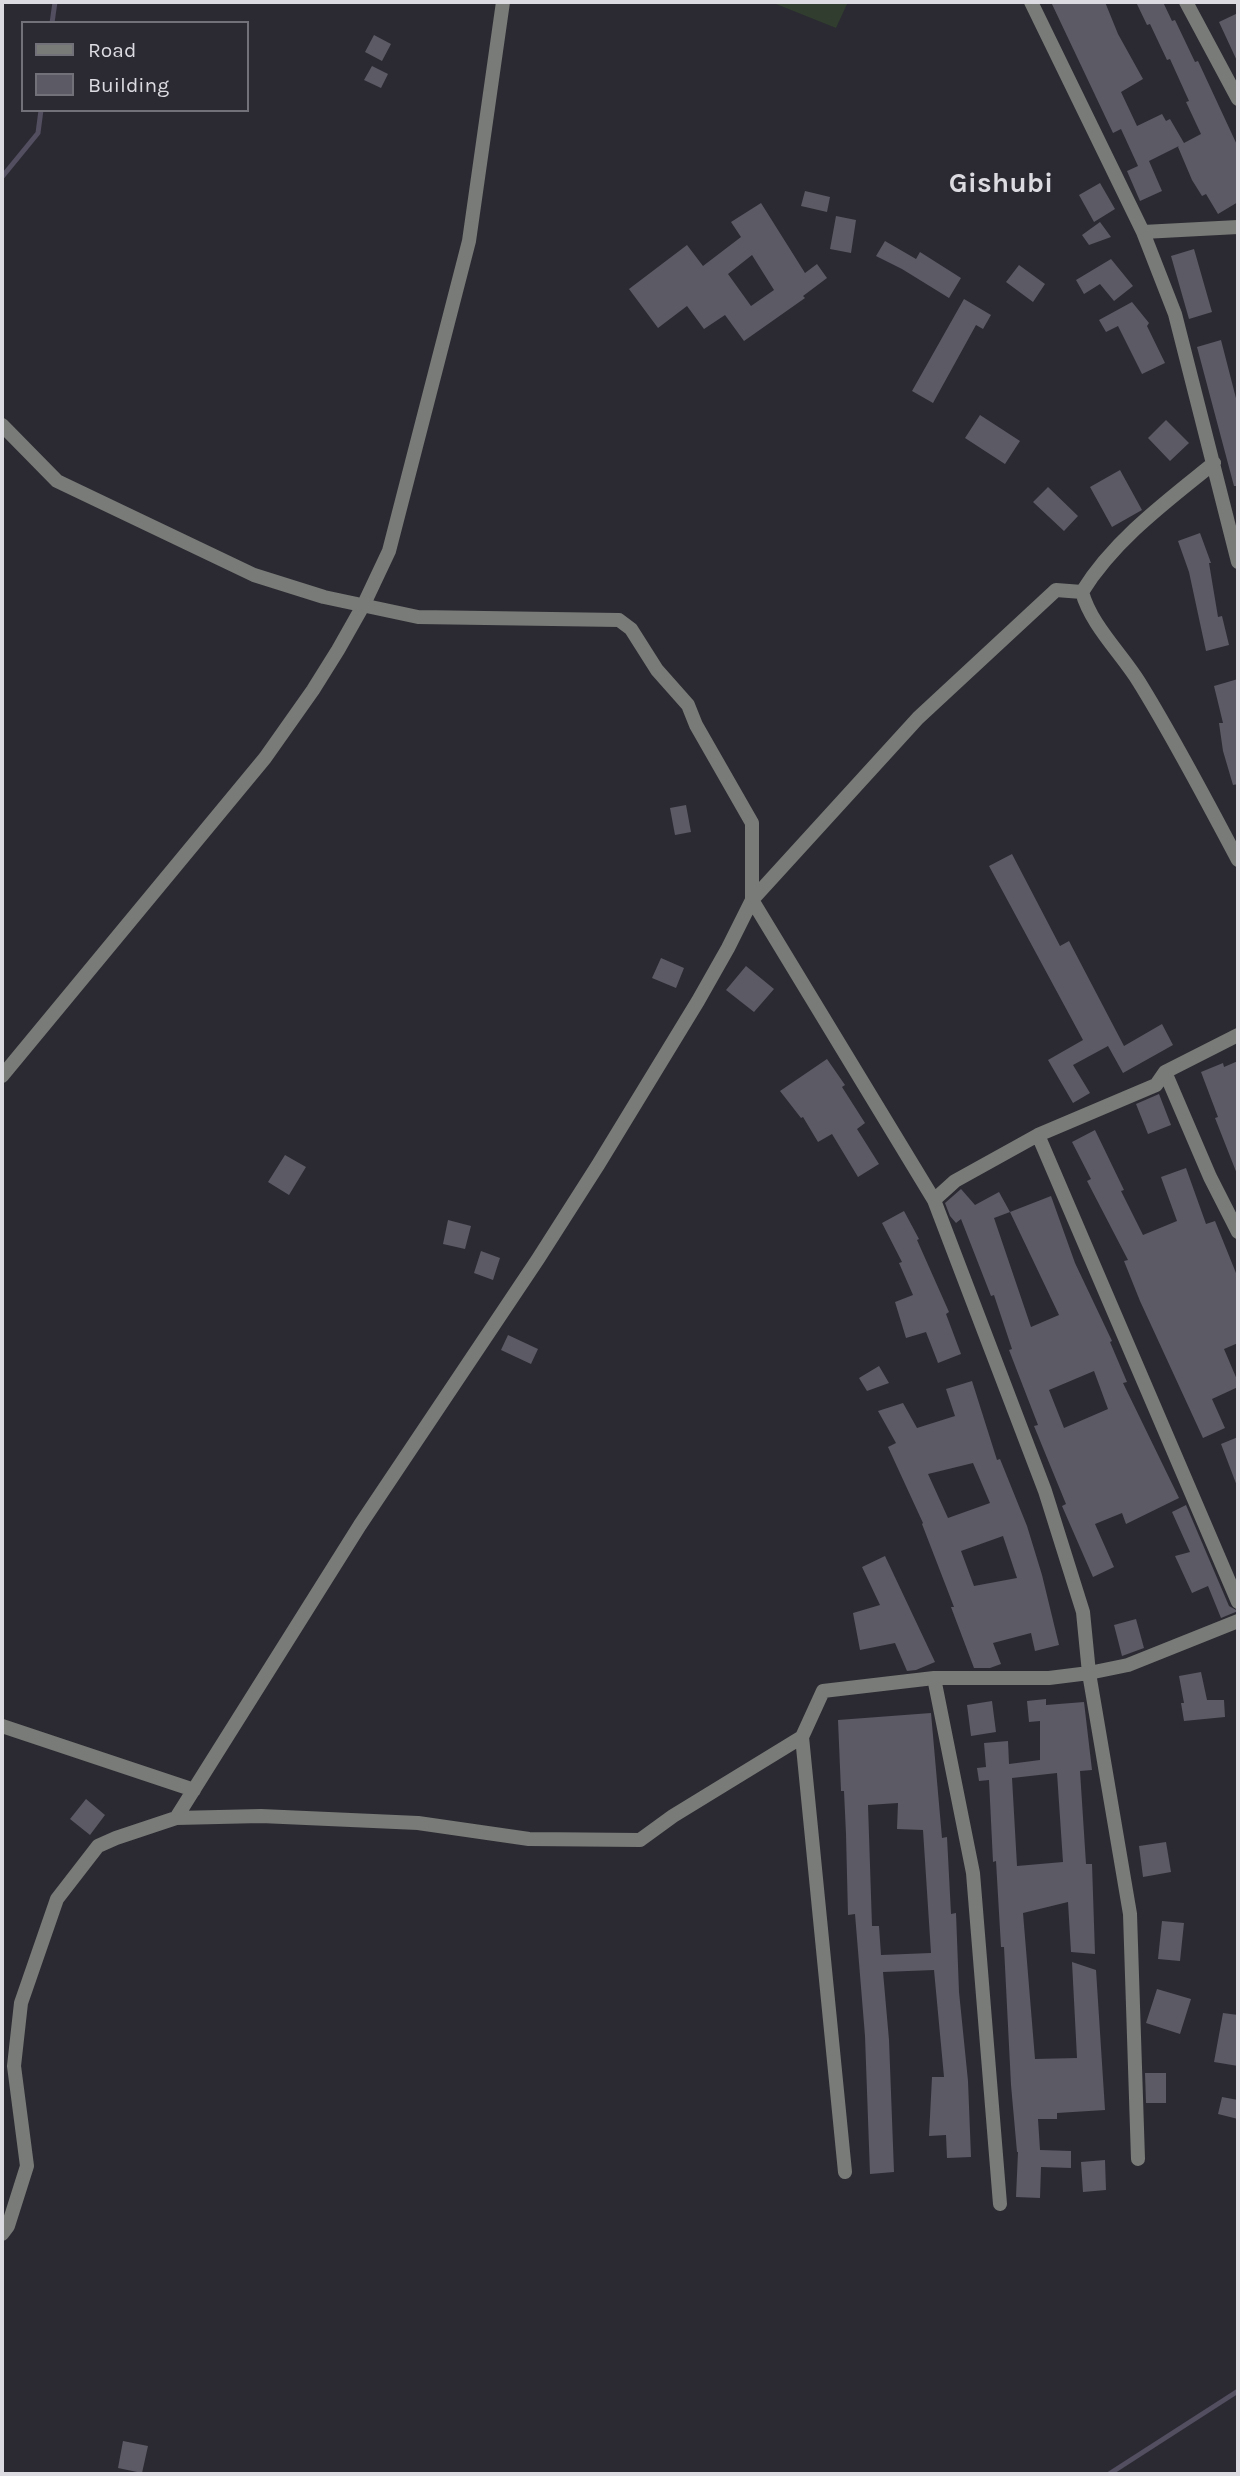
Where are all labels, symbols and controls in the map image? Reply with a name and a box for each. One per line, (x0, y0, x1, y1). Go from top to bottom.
legend (21, 21, 248, 112)
text: Road (88, 38, 136, 62)
text: Building (88, 73, 169, 97)
district label: Gishubi (949, 167, 1053, 201)

